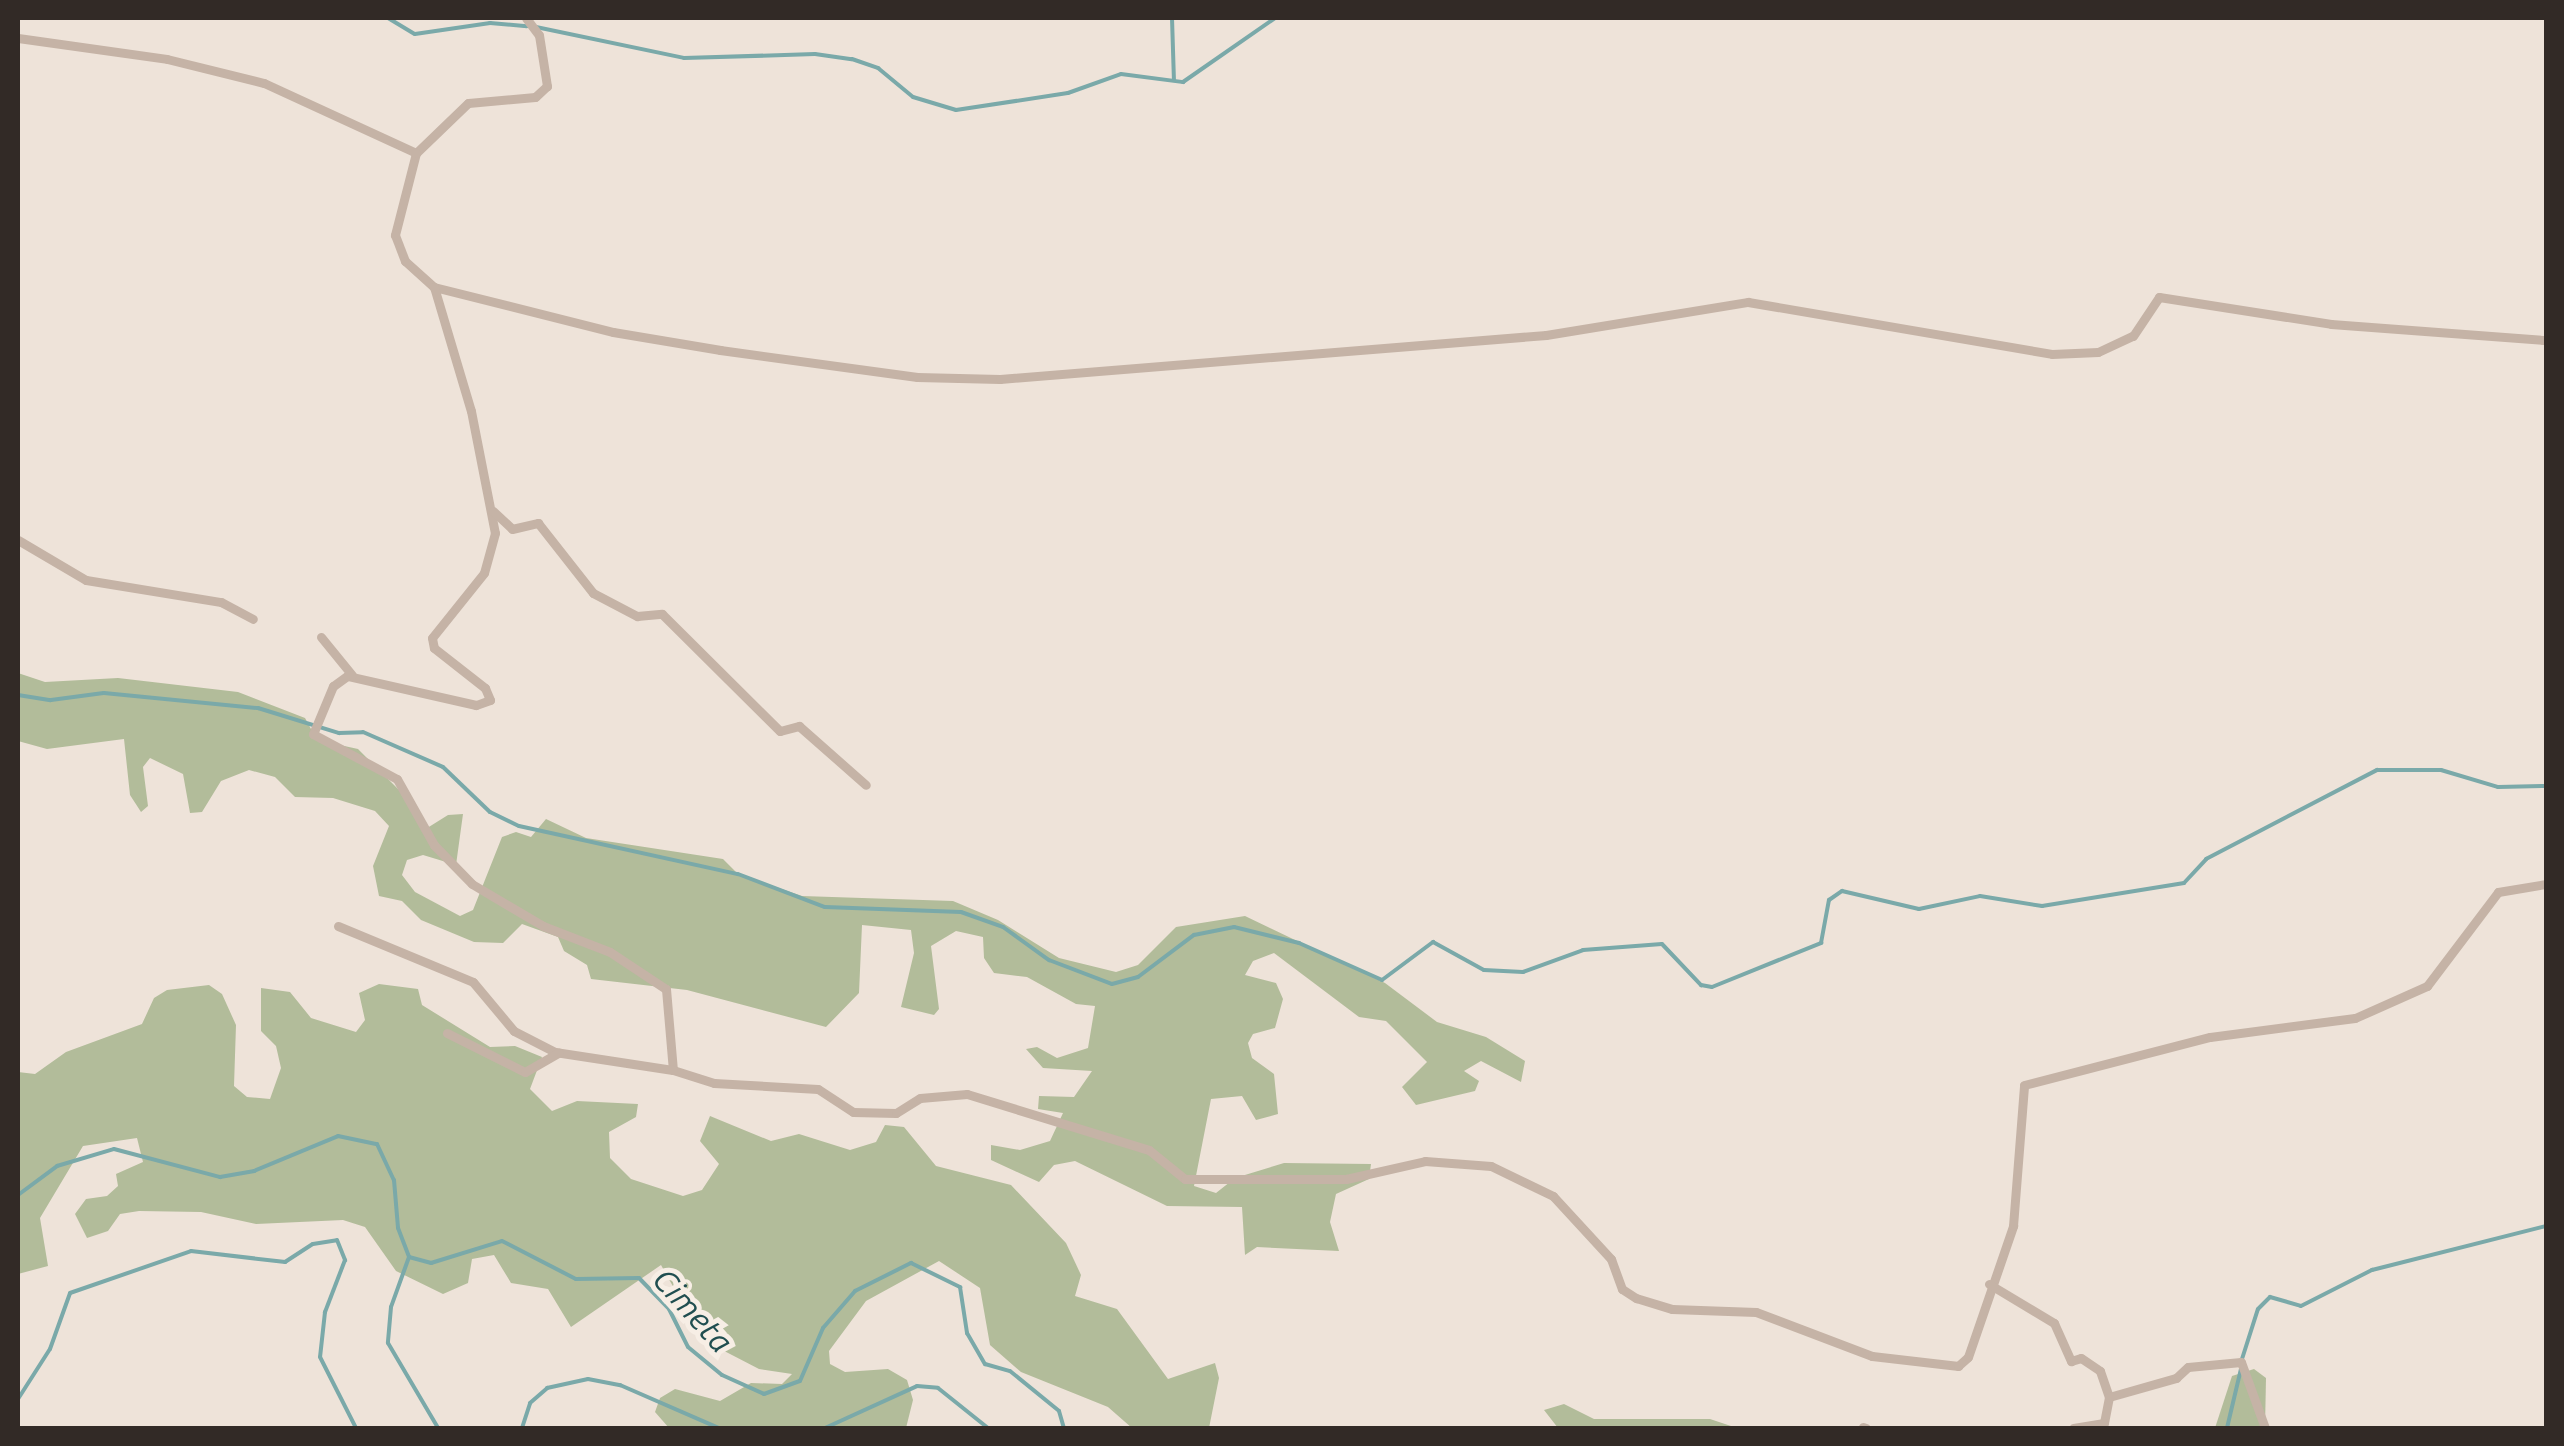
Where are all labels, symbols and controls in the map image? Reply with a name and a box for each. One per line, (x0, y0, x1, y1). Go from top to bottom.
water label: Cimeta (645, 1260, 741, 1360)

